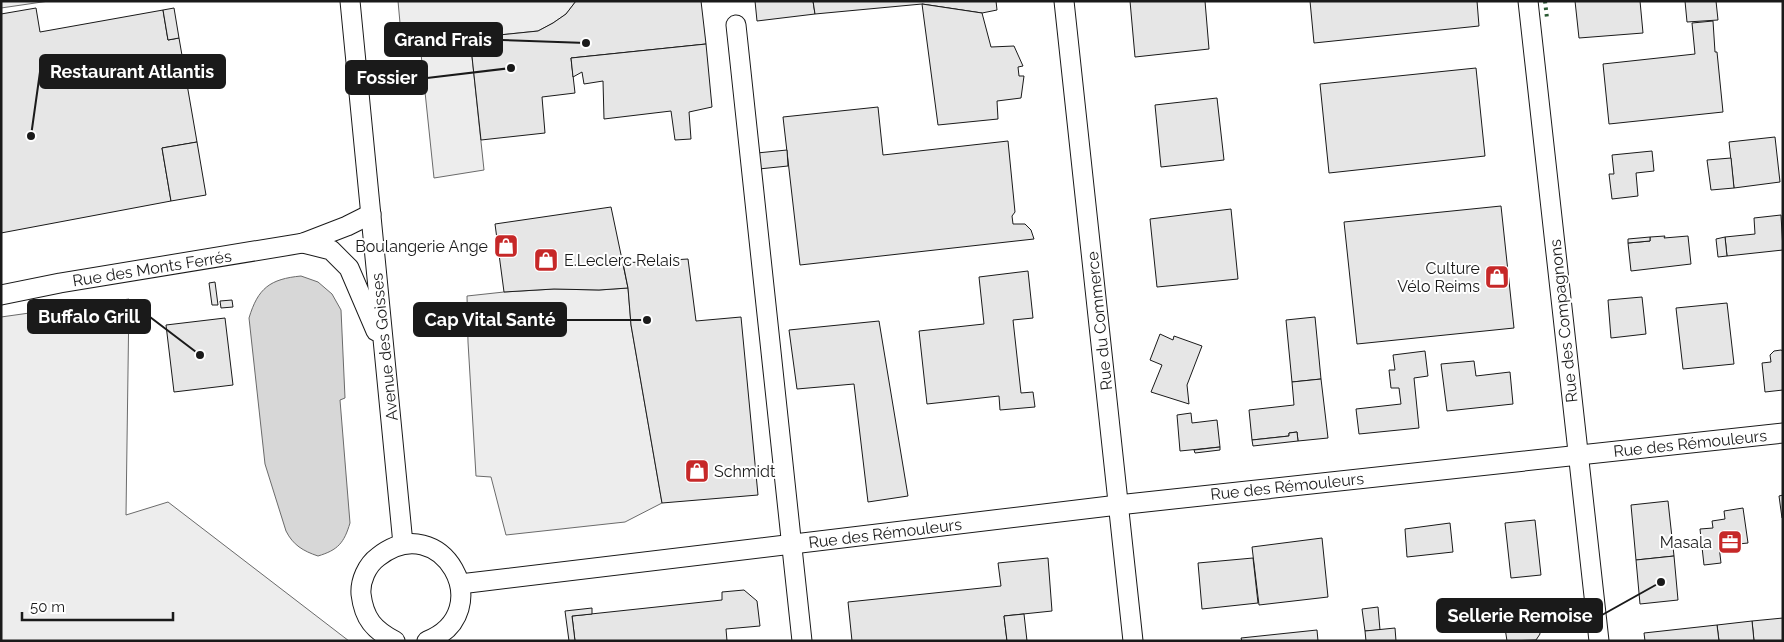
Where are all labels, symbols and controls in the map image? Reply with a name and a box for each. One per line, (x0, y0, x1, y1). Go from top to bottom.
callout: Grand Frais (385, 23, 502, 56)
text: Grand Frais (394, 29, 492, 50)
callout: Restaurant Atlantis (40, 55, 225, 88)
text: Restaurant Atlantis (50, 61, 214, 82)
callout: Fossier (346, 61, 427, 94)
text: Fossier (357, 67, 417, 88)
shop icon: Boulangerie Ange (493, 233, 519, 259)
place label: Boulangerie Ange (355, 237, 488, 256)
street label: Rue des Compagnons (1545, 238, 1582, 404)
street label: Rue des Monts Ferrés (71, 247, 233, 290)
shop icon: E.Leclerc Relais (533, 247, 559, 273)
place label: E.Leclerc Relais (564, 251, 680, 270)
street label: Rue du Commerce (1083, 251, 1116, 391)
place label: Culture Vélo Reims (1397, 259, 1480, 296)
shop icon: Culture Vélo Reims (1484, 264, 1510, 290)
street label: Avenue des Goisses (367, 272, 402, 422)
callout: Buffalo Grill (28, 300, 150, 333)
callout: Cap Vital Santé (414, 303, 566, 336)
text: Buffalo Grill (38, 306, 140, 327)
text: Cap Vital Santé (424, 309, 556, 330)
street label: Rue des Rémouleurs (1612, 426, 1768, 461)
shop icon: Schmidt (684, 458, 710, 484)
place label: Schmidt (714, 462, 776, 481)
street label: Rue des Rémouleurs (1209, 469, 1365, 504)
street label: Rue des Rémouleurs (807, 515, 963, 552)
office icon: Masala (1717, 529, 1743, 555)
place label: Masala (1660, 533, 1712, 552)
scale bar (22, 590, 174, 622)
text: 50 m (30, 598, 65, 616)
callout: Sellerie Remoise (1437, 599, 1602, 632)
text: Sellerie Remoise (1447, 605, 1593, 626)

